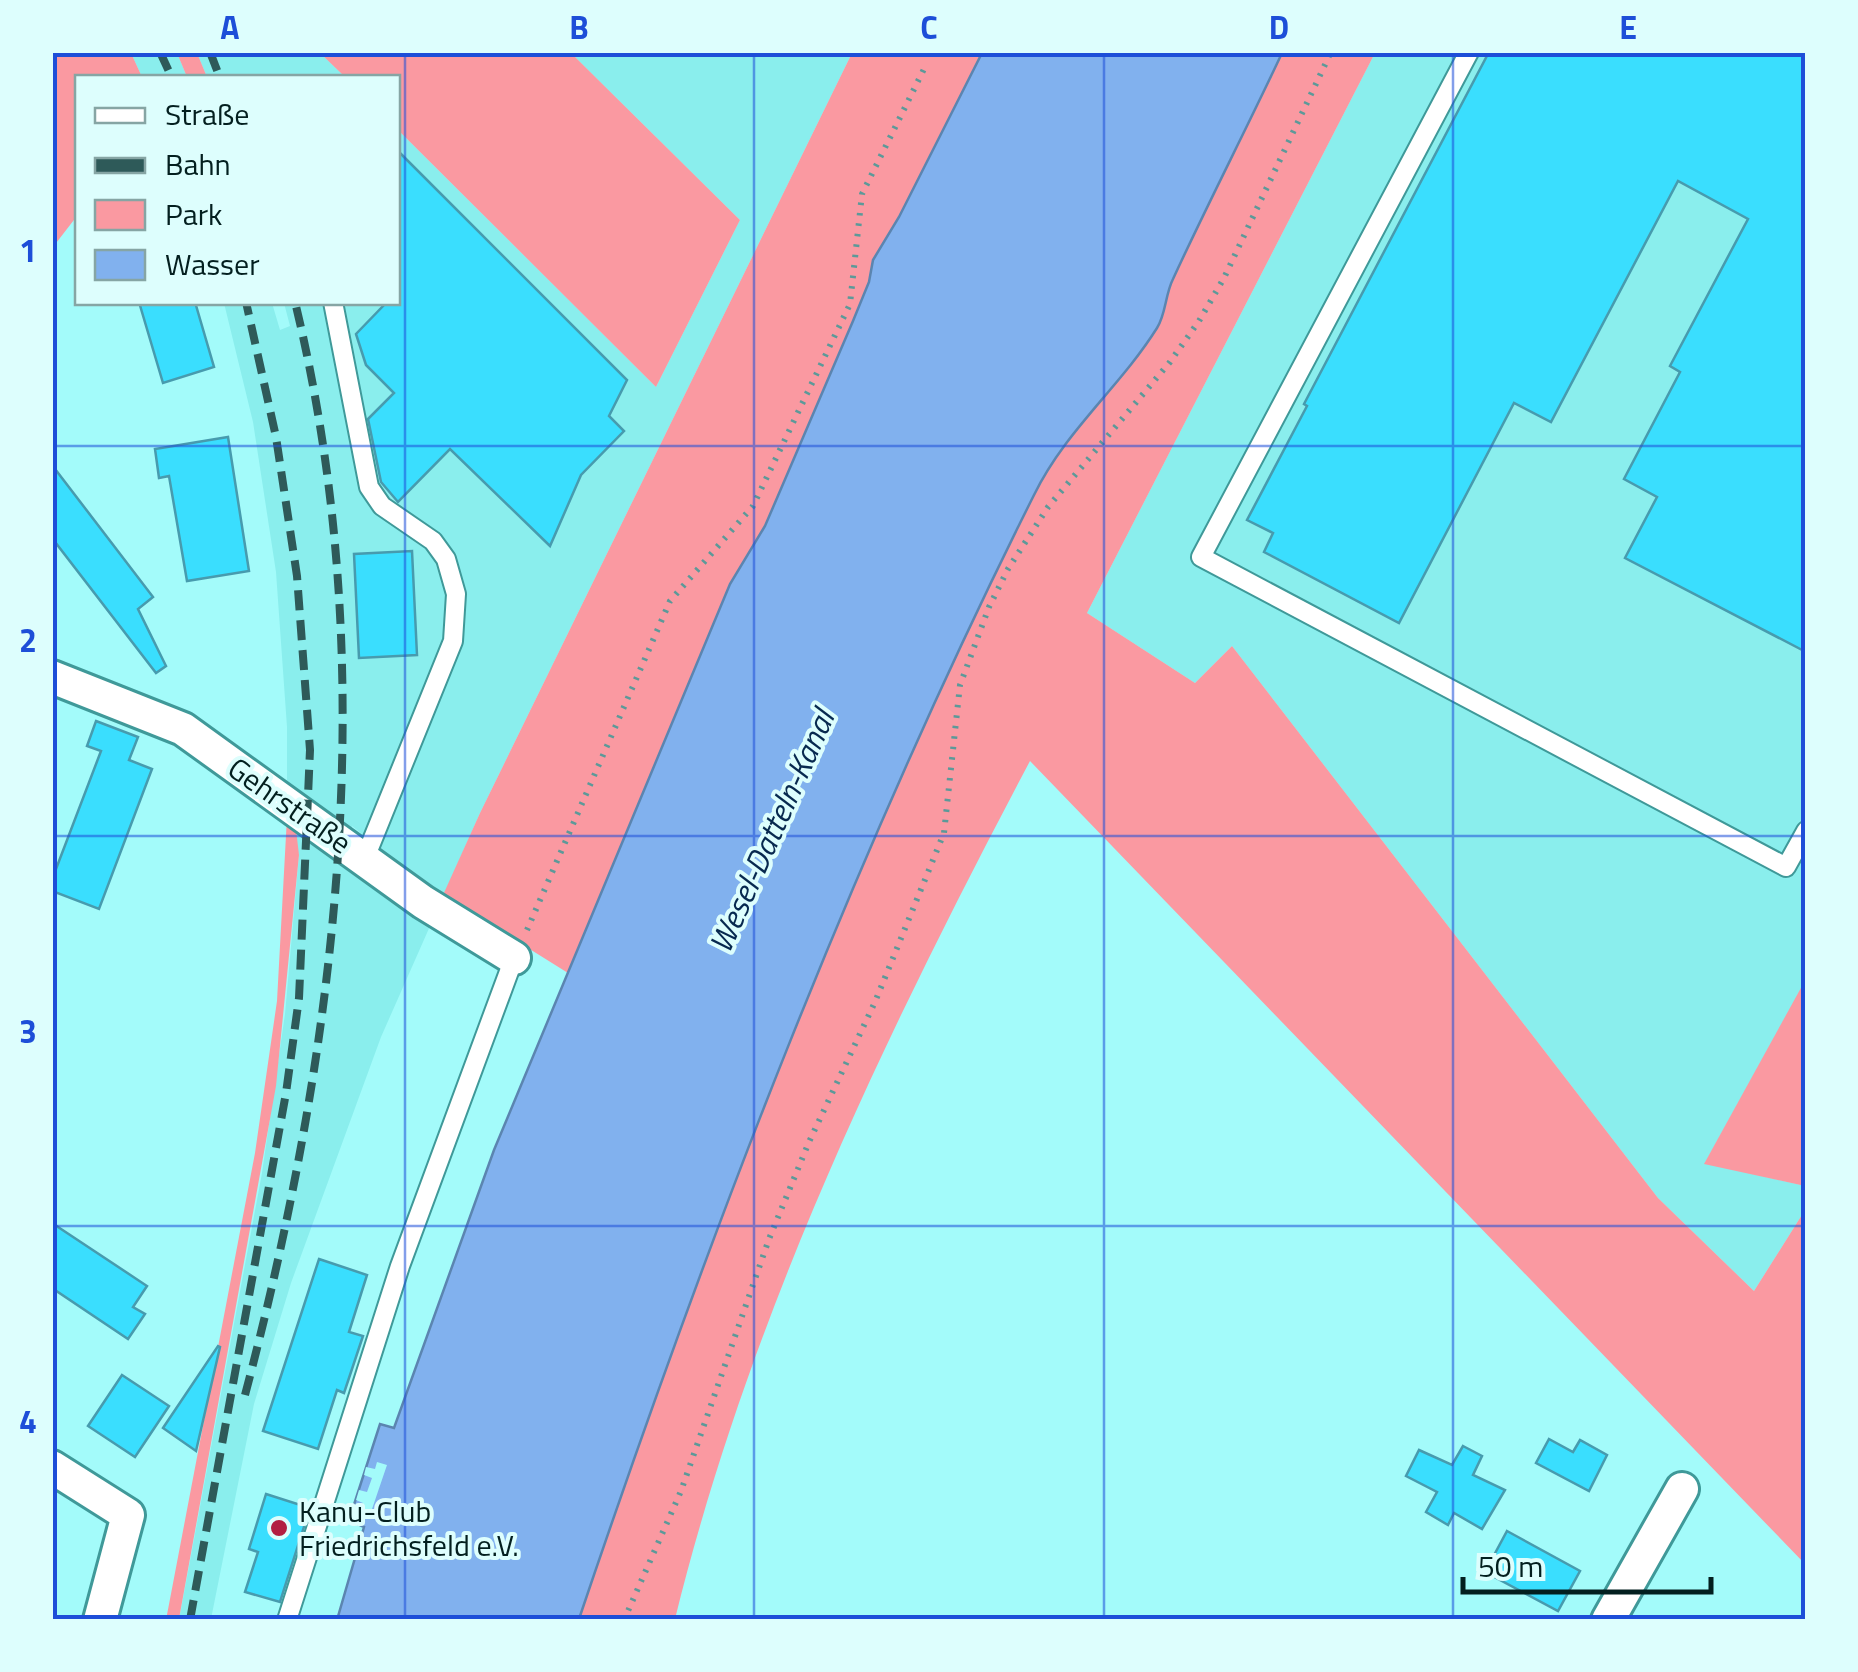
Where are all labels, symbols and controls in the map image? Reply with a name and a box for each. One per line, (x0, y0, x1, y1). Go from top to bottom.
text: A (220, 3, 240, 51)
text: B (569, 3, 589, 51)
text: C (920, 3, 938, 51)
text: D (1269, 3, 1289, 51)
text: E (1619, 3, 1637, 51)
legend (75, 75, 400, 305)
text: Straße (165, 91, 249, 137)
text: Bahn (165, 141, 231, 187)
text: Park (165, 191, 222, 237)
text: 1 (19, 226, 37, 274)
text: Wasser (165, 241, 260, 287)
text: 2 (19, 616, 37, 664)
water label: Wesel-Datteln-Kanal (696, 699, 847, 960)
street label: Gehrstraße (218, 745, 362, 865)
text: 3 (19, 1007, 37, 1055)
text: 4 (19, 1397, 37, 1445)
place label: Kanu-Club Friedrichsfeld e.V. (299, 1488, 519, 1568)
marker: Kanu-Club Friedrichsfeld e.V. (268, 1517, 290, 1539)
scale bar (1463, 1532, 1710, 1594)
text: 50 m (1478, 1543, 1543, 1589)

